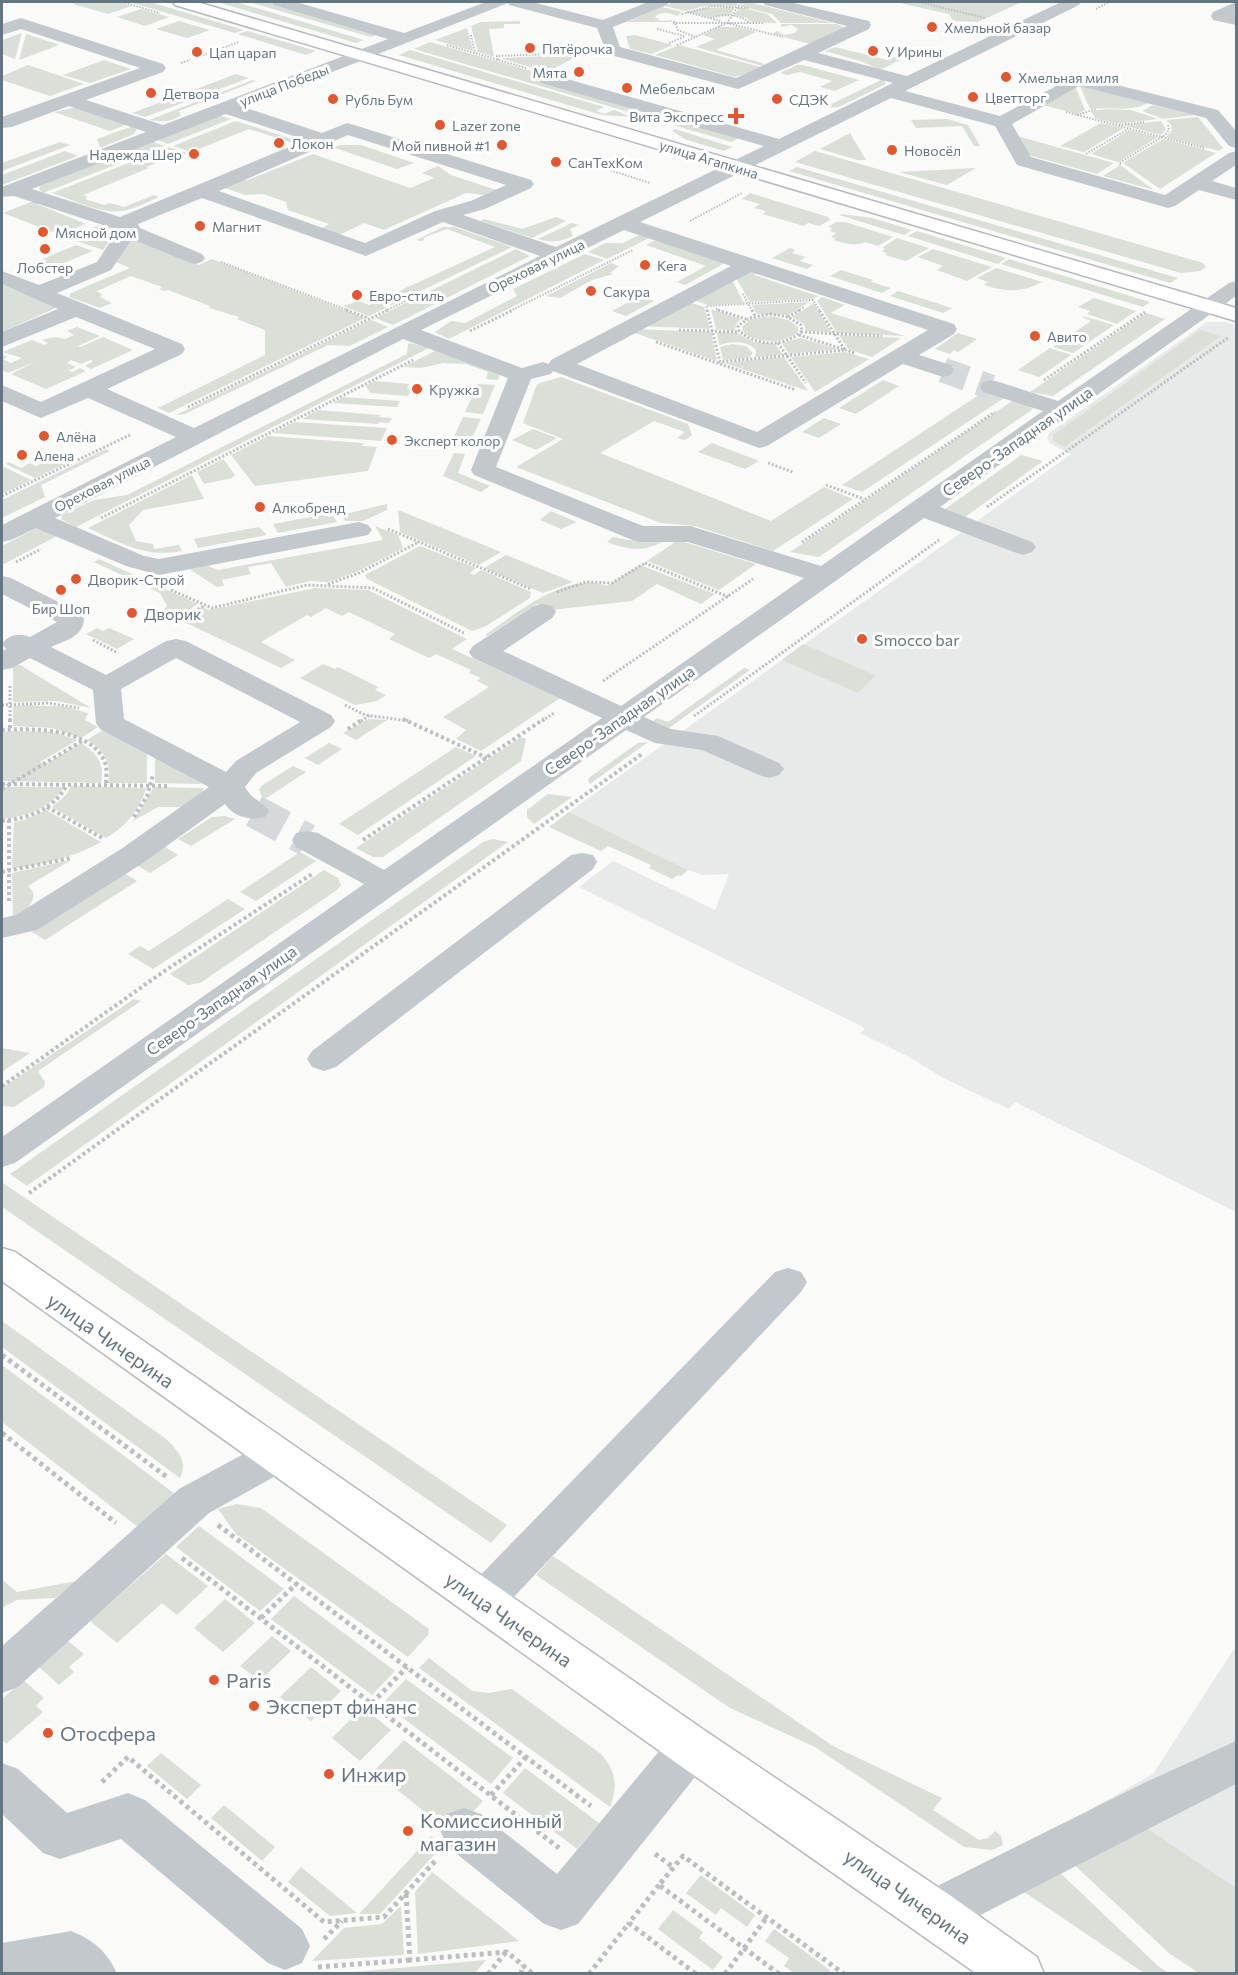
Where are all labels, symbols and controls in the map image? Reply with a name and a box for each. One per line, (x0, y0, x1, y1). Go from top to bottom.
place label: Хмельной базар (944, 19, 1051, 36)
marker: Хмельной базар (925, 20, 939, 34)
place label: Пятёрочка (542, 40, 612, 57)
marker: Пятёрочка (523, 41, 537, 55)
place label: У Ирины (885, 43, 942, 60)
place label: Цап царап (209, 44, 276, 61)
marker: У Ирины (866, 44, 880, 58)
marker: Цап царап (190, 45, 204, 59)
street label: улица Победы (237, 60, 331, 110)
place label: Мята (532, 64, 567, 81)
marker: Мята (572, 65, 586, 79)
place label: Хмельная миля (1018, 69, 1119, 86)
marker: Хмельная миля (999, 70, 1013, 84)
place label: Мебельсам (639, 80, 715, 97)
marker: Мебельсам (620, 81, 634, 95)
place label: Детвора (163, 85, 219, 102)
marker: Детвора (144, 86, 158, 100)
place label: Цветторг (985, 89, 1046, 106)
marker: Цветторг (966, 90, 980, 104)
place label: Рубль Бум (345, 91, 413, 108)
place label: СДЭК (789, 91, 829, 108)
marker: Рубль Бум (326, 92, 340, 106)
marker: СДЭК (770, 92, 784, 106)
place label: Вита Экспресс (629, 108, 724, 125)
marker: Вита Экспресс (729, 109, 743, 123)
place label: Lazer zone (452, 117, 521, 134)
marker: Lazer zone (433, 118, 447, 132)
place label: Локон (291, 135, 333, 152)
marker: Локон (272, 136, 286, 150)
street label: улица Агапкина (657, 136, 761, 182)
place label: Мой пивной #1 (392, 137, 490, 154)
marker: Мой пивной #1 (495, 138, 509, 152)
place label: Новосёл (904, 142, 961, 159)
marker: Новосёл (885, 143, 899, 157)
place label: Надежда Шер (89, 146, 182, 163)
marker: Надежда Шер (187, 147, 201, 161)
place label: СанТехКом (568, 154, 643, 171)
marker: СанТехКом (549, 155, 563, 169)
place label: Магнит (212, 218, 262, 235)
marker: Магнит (193, 219, 207, 233)
place label: Мясной дом (55, 224, 136, 241)
marker: Мясной дом (36, 225, 50, 239)
street label: Ореховая улица (485, 235, 587, 297)
marker: Лобстер (38, 242, 52, 256)
place label: Кега (657, 257, 687, 274)
marker: Кега (638, 258, 652, 272)
place label: Лобстер (17, 259, 73, 276)
place label: Сакура (603, 283, 650, 300)
marker: Сакура (584, 284, 598, 298)
place label: Евро-стиль (369, 287, 444, 304)
marker: Евро-стиль (350, 288, 364, 302)
place label: Авито (1047, 328, 1087, 345)
marker: Авито (1028, 329, 1042, 343)
place label: Кружка (429, 381, 480, 398)
marker: Кружка (410, 382, 424, 396)
street label: Северо-Западная улица (938, 382, 1096, 500)
place label: Алёна (56, 428, 96, 445)
marker: Алёна (37, 429, 51, 443)
place label: Эксперт колор (404, 432, 501, 449)
marker: Эксперт колор (385, 433, 399, 447)
place label: Алена (34, 447, 74, 464)
marker: Алена (15, 448, 29, 462)
street label: Ореховая улица (51, 452, 153, 516)
place label: Алкобренд (272, 499, 346, 516)
marker: Алкобренд (253, 500, 267, 514)
place label: Дворик-Строй (88, 571, 185, 588)
marker: Дворик-Строй (69, 572, 83, 586)
marker: Бир Шоп (54, 583, 68, 597)
place label: Бир Шоп (32, 600, 90, 617)
place label: Дворик (144, 604, 202, 623)
marker: Дворик (125, 606, 139, 620)
place label: Smocco bar (874, 630, 960, 649)
marker: Smocco bar (855, 632, 869, 646)
street label: Северо-Западная улица (540, 661, 698, 779)
street label: Северо-Западная улица (142, 941, 300, 1059)
street label: улица Чичерина (43, 1287, 179, 1393)
street label: улица Чичерина (441, 1566, 577, 1672)
place label: Paris (226, 1668, 271, 1692)
marker: Paris (207, 1673, 221, 1687)
place label: Эксперт финанс (266, 1694, 417, 1718)
marker: Эксперт финанс (247, 1699, 261, 1713)
place label: Отосфера (60, 1721, 156, 1745)
marker: Отосфера (41, 1726, 55, 1740)
place label: Инжир (341, 1762, 407, 1786)
marker: Инжир (322, 1767, 336, 1781)
place label: Комиссионный магазин (420, 1808, 562, 1855)
marker: Комиссионный магазин (401, 1824, 415, 1838)
street label: улица Чичерина (840, 1843, 976, 1949)

